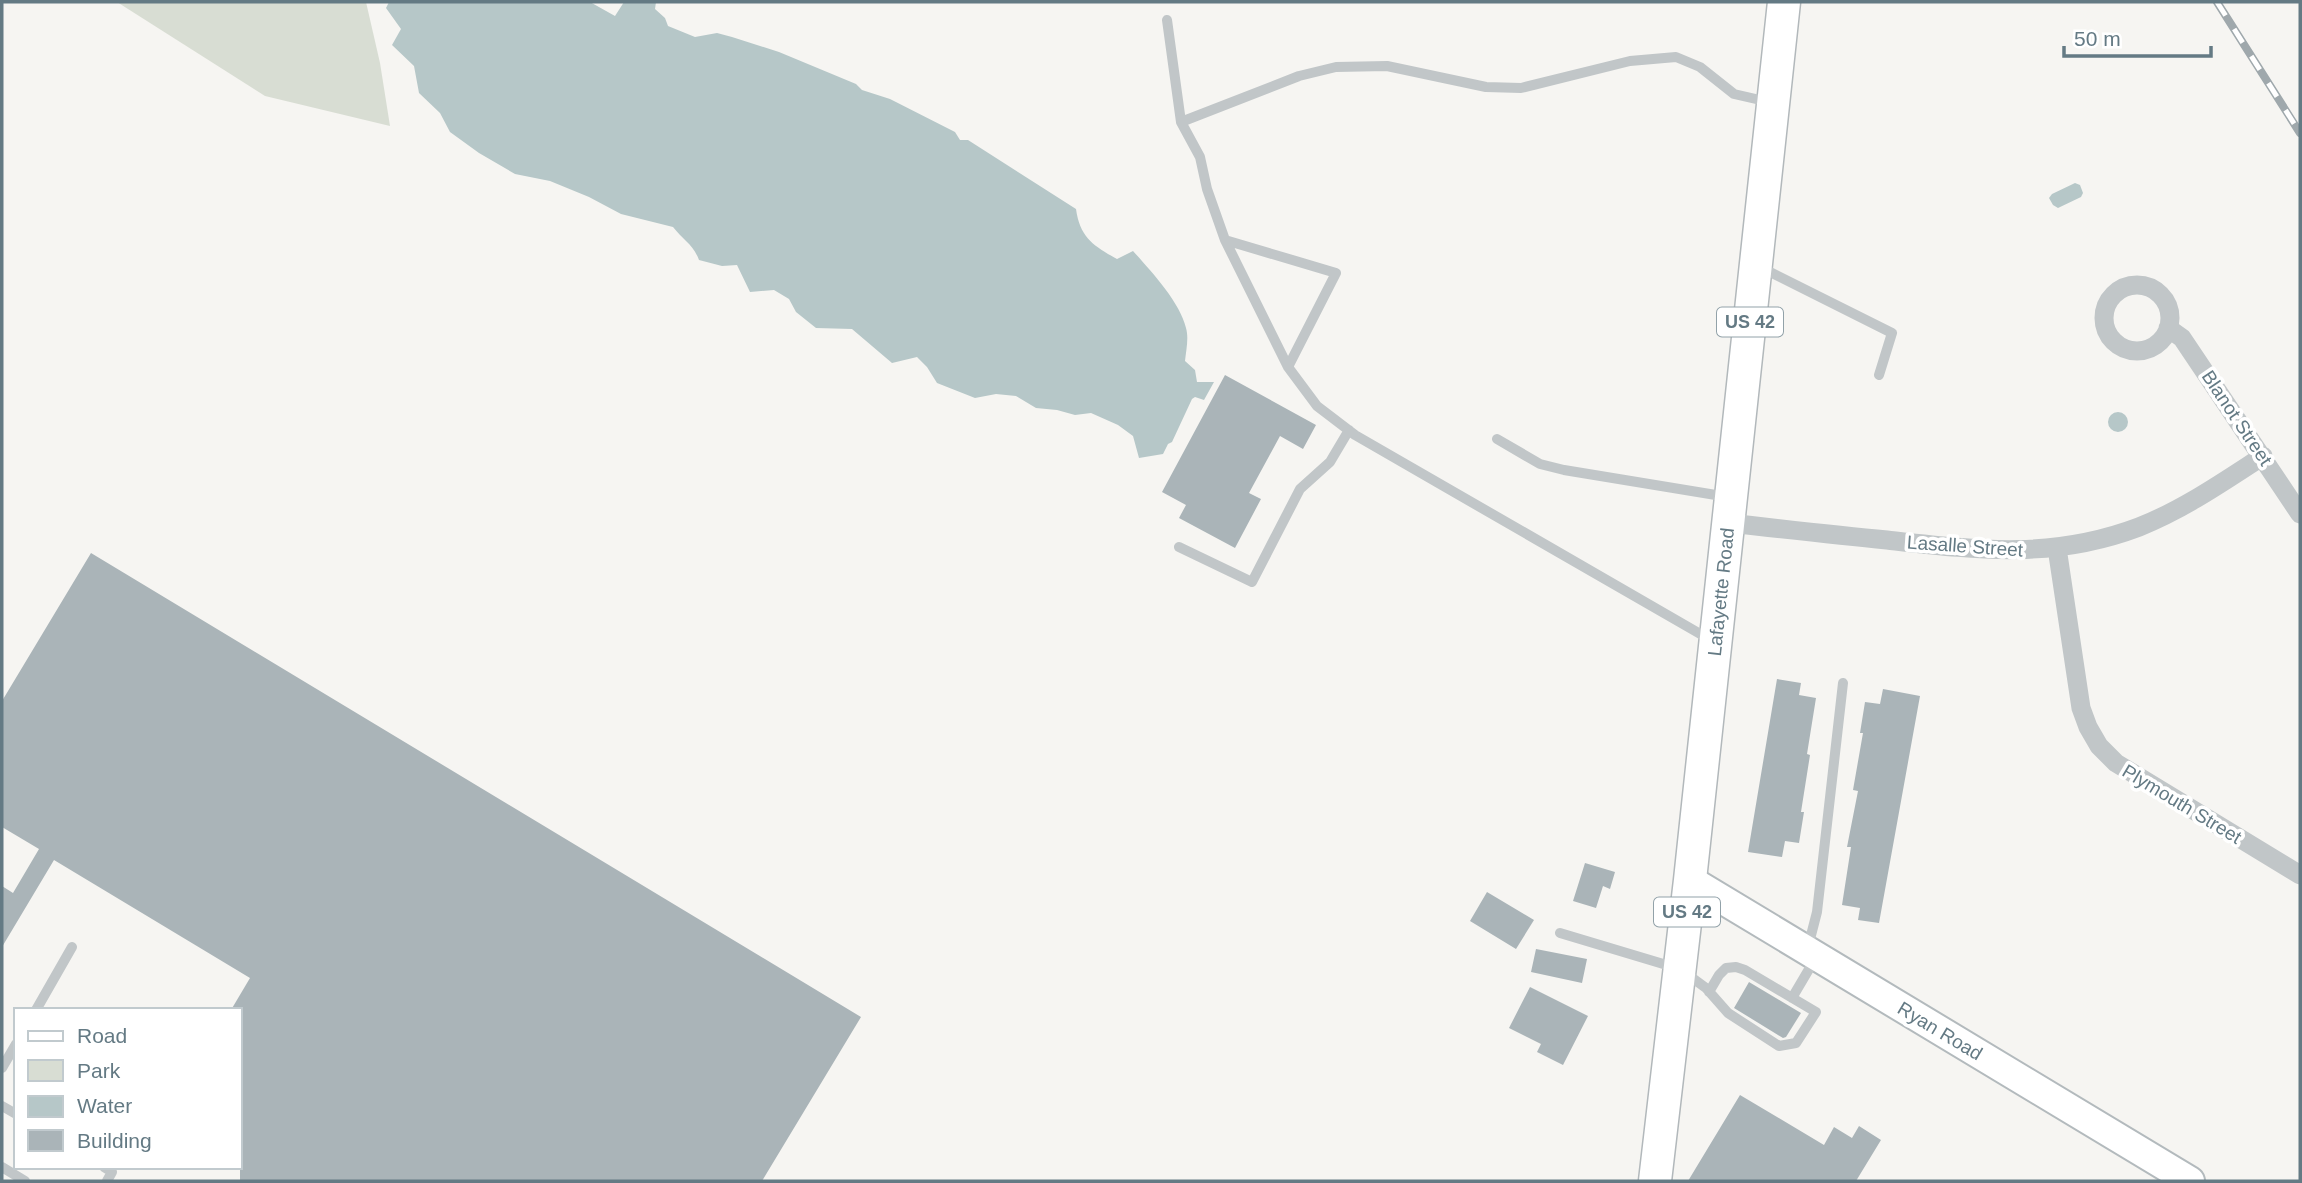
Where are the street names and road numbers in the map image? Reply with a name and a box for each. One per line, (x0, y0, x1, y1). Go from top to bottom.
road number: US 42 (1717, 308, 1783, 336)
street label: Blanot Street (2198, 367, 2277, 470)
street label: Lafayette Road (1704, 527, 1738, 657)
street label: Lasalle Street (1906, 531, 2024, 561)
street label: Plymouth Street (2119, 760, 2246, 848)
road number: US 42 (1654, 897, 1720, 926)
street label: Ryan Road (1894, 998, 1986, 1064)

